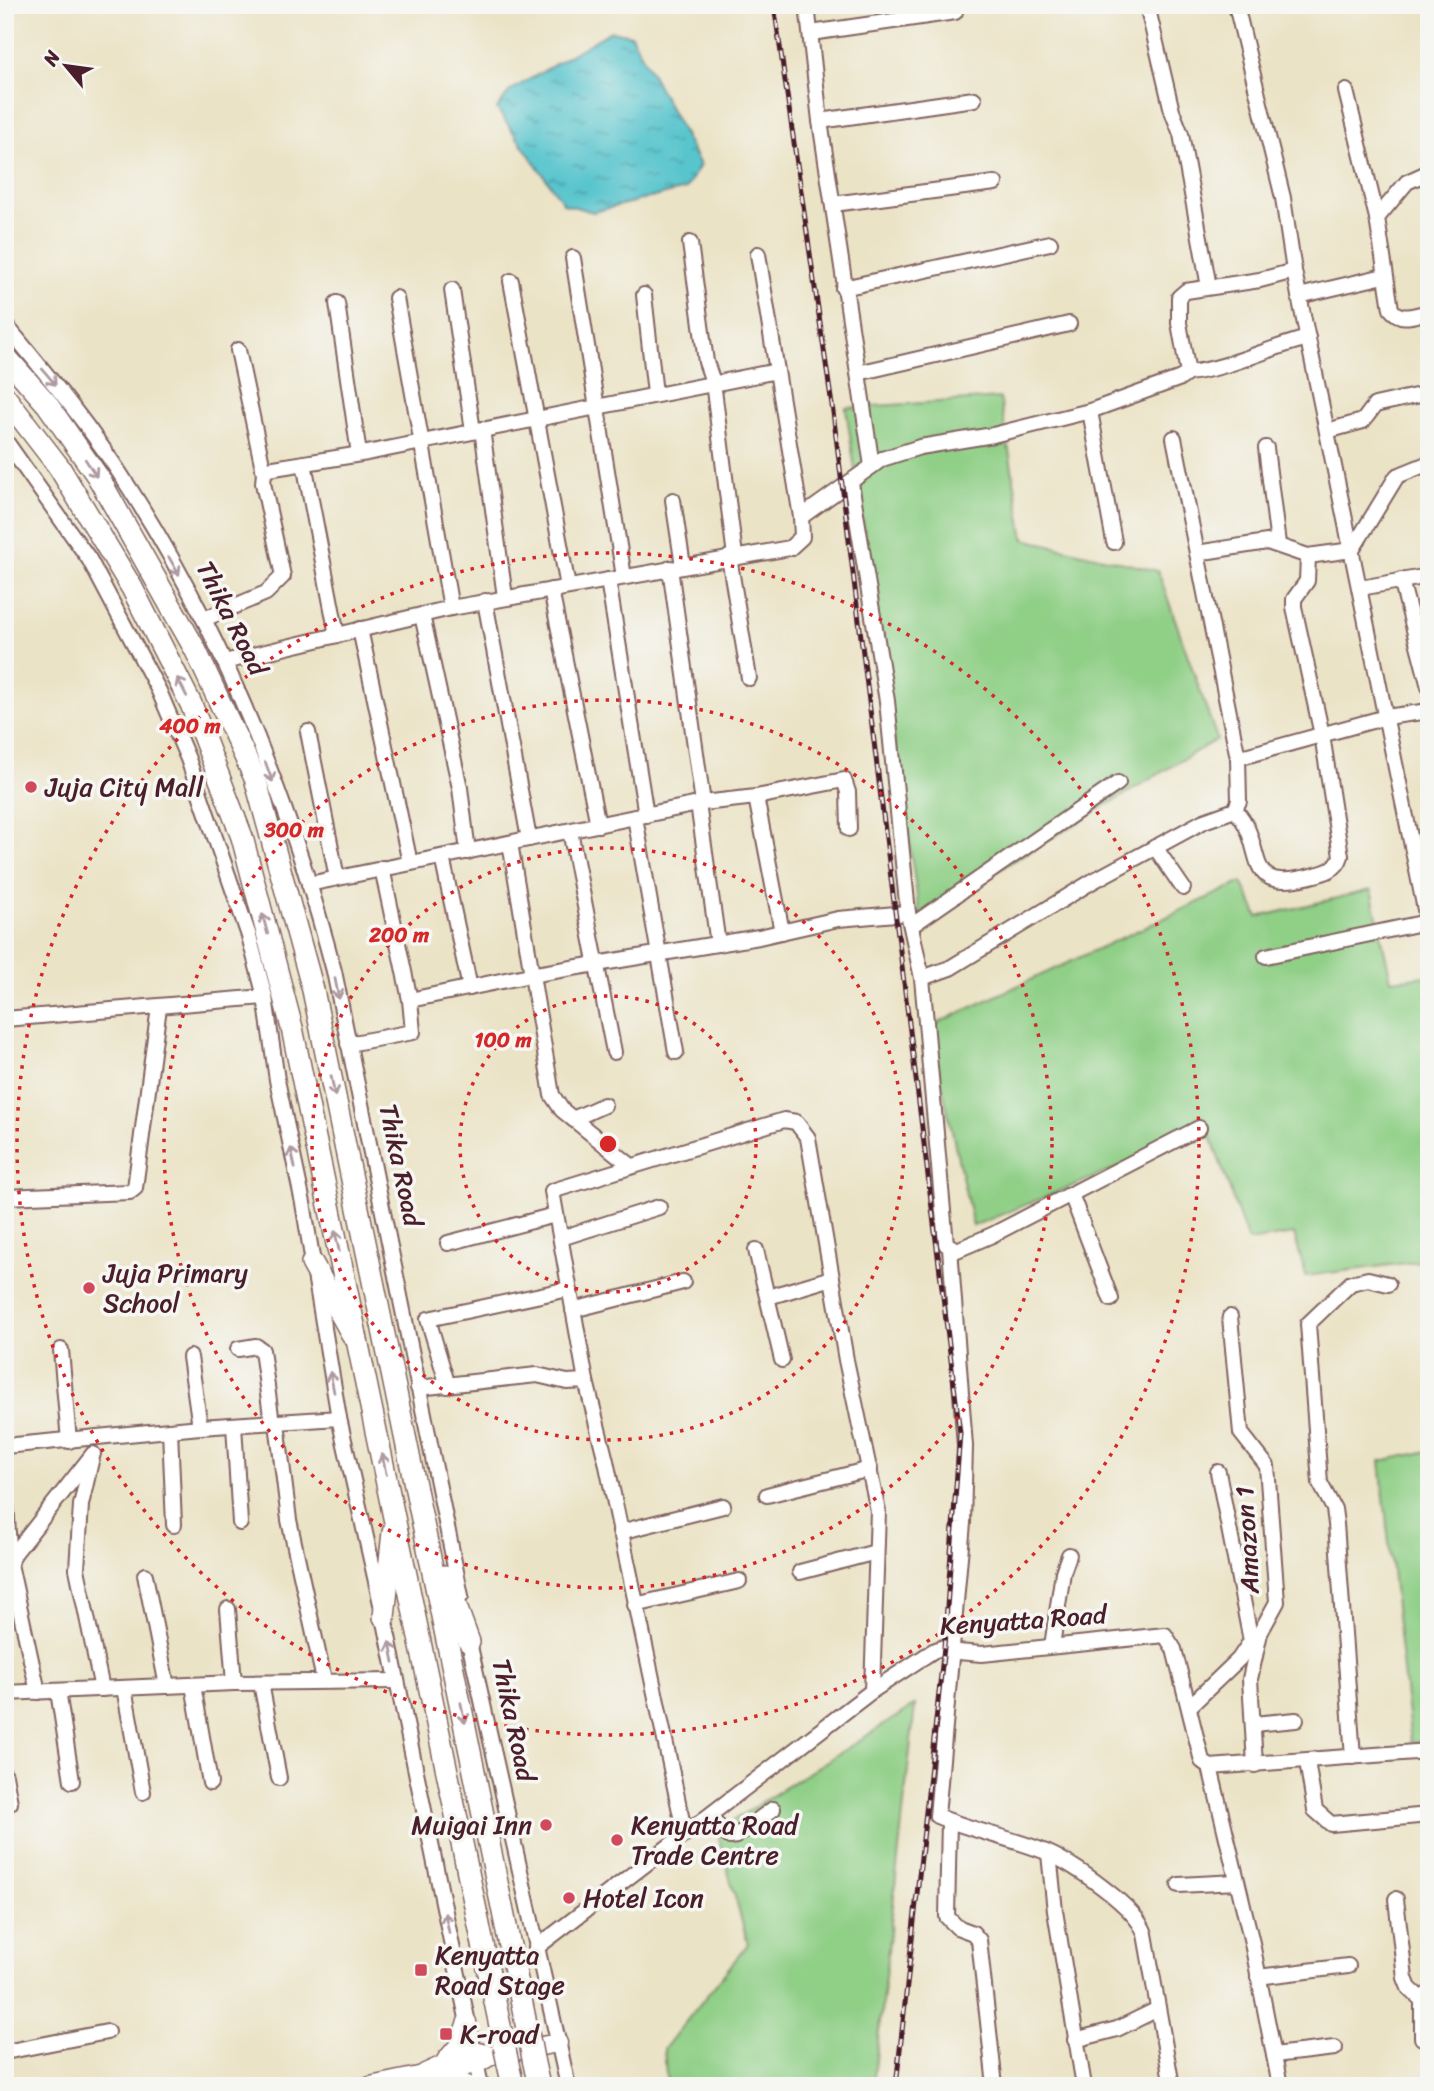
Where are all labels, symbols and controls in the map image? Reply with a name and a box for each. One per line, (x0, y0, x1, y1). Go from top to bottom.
north arrow (32, 32, 102, 102)
text: N (33, 44, 70, 73)
one-way arrow (41, 367, 56, 385)
one-way arrow (85, 457, 99, 477)
street label: Thika Road (183, 552, 282, 686)
one-way arrow (168, 555, 182, 575)
one-way arrow (175, 677, 188, 698)
text: 400 m (158, 707, 221, 745)
one-way arrow (264, 761, 276, 783)
place label: Juja City Mall (44, 764, 204, 810)
marker: Juja City Mall (23, 779, 39, 795)
text: 300 m (263, 811, 325, 849)
one-way arrow (258, 913, 271, 936)
text: 200 m (368, 916, 430, 954)
one-way arrow (331, 977, 345, 1000)
text: 100 m (474, 1021, 532, 1059)
one-way arrow (326, 1074, 340, 1097)
street label: Thika Road (366, 1099, 437, 1233)
centre of rings (596, 1132, 620, 1156)
one-way arrow (285, 1147, 299, 1170)
one-way arrow (330, 1230, 344, 1253)
place label: Juja Primary School (102, 1250, 248, 1326)
marker: Juja Primary School (81, 1280, 97, 1296)
one-way arrow (324, 1371, 338, 1394)
one-way arrow (377, 1453, 391, 1476)
street label: Amazon 1 (1221, 1485, 1273, 1596)
street label: Kenyatta Road (938, 1591, 1110, 1649)
one-way arrow (384, 1641, 398, 1664)
street label: Thika Road (479, 1654, 550, 1788)
one-way arrow (456, 1701, 470, 1724)
place label: Muigai Inn (411, 1802, 532, 1848)
place label: Kenyatta Road Trade Centre (631, 1802, 800, 1878)
marker: Muigai Inn (538, 1817, 554, 1833)
marker: Kenyatta Road Trade Centre (609, 1832, 625, 1848)
place label: Hotel Icon (583, 1875, 704, 1921)
marker: Hotel Icon (561, 1890, 577, 1906)
one-way arrow (439, 1912, 453, 1935)
place label: Kenyatta Road Stage (435, 1932, 565, 2008)
marker: Kenyatta Road Stage (413, 1962, 429, 1978)
place label: K-road (460, 2011, 541, 2057)
marker: K-road (438, 2026, 454, 2042)

